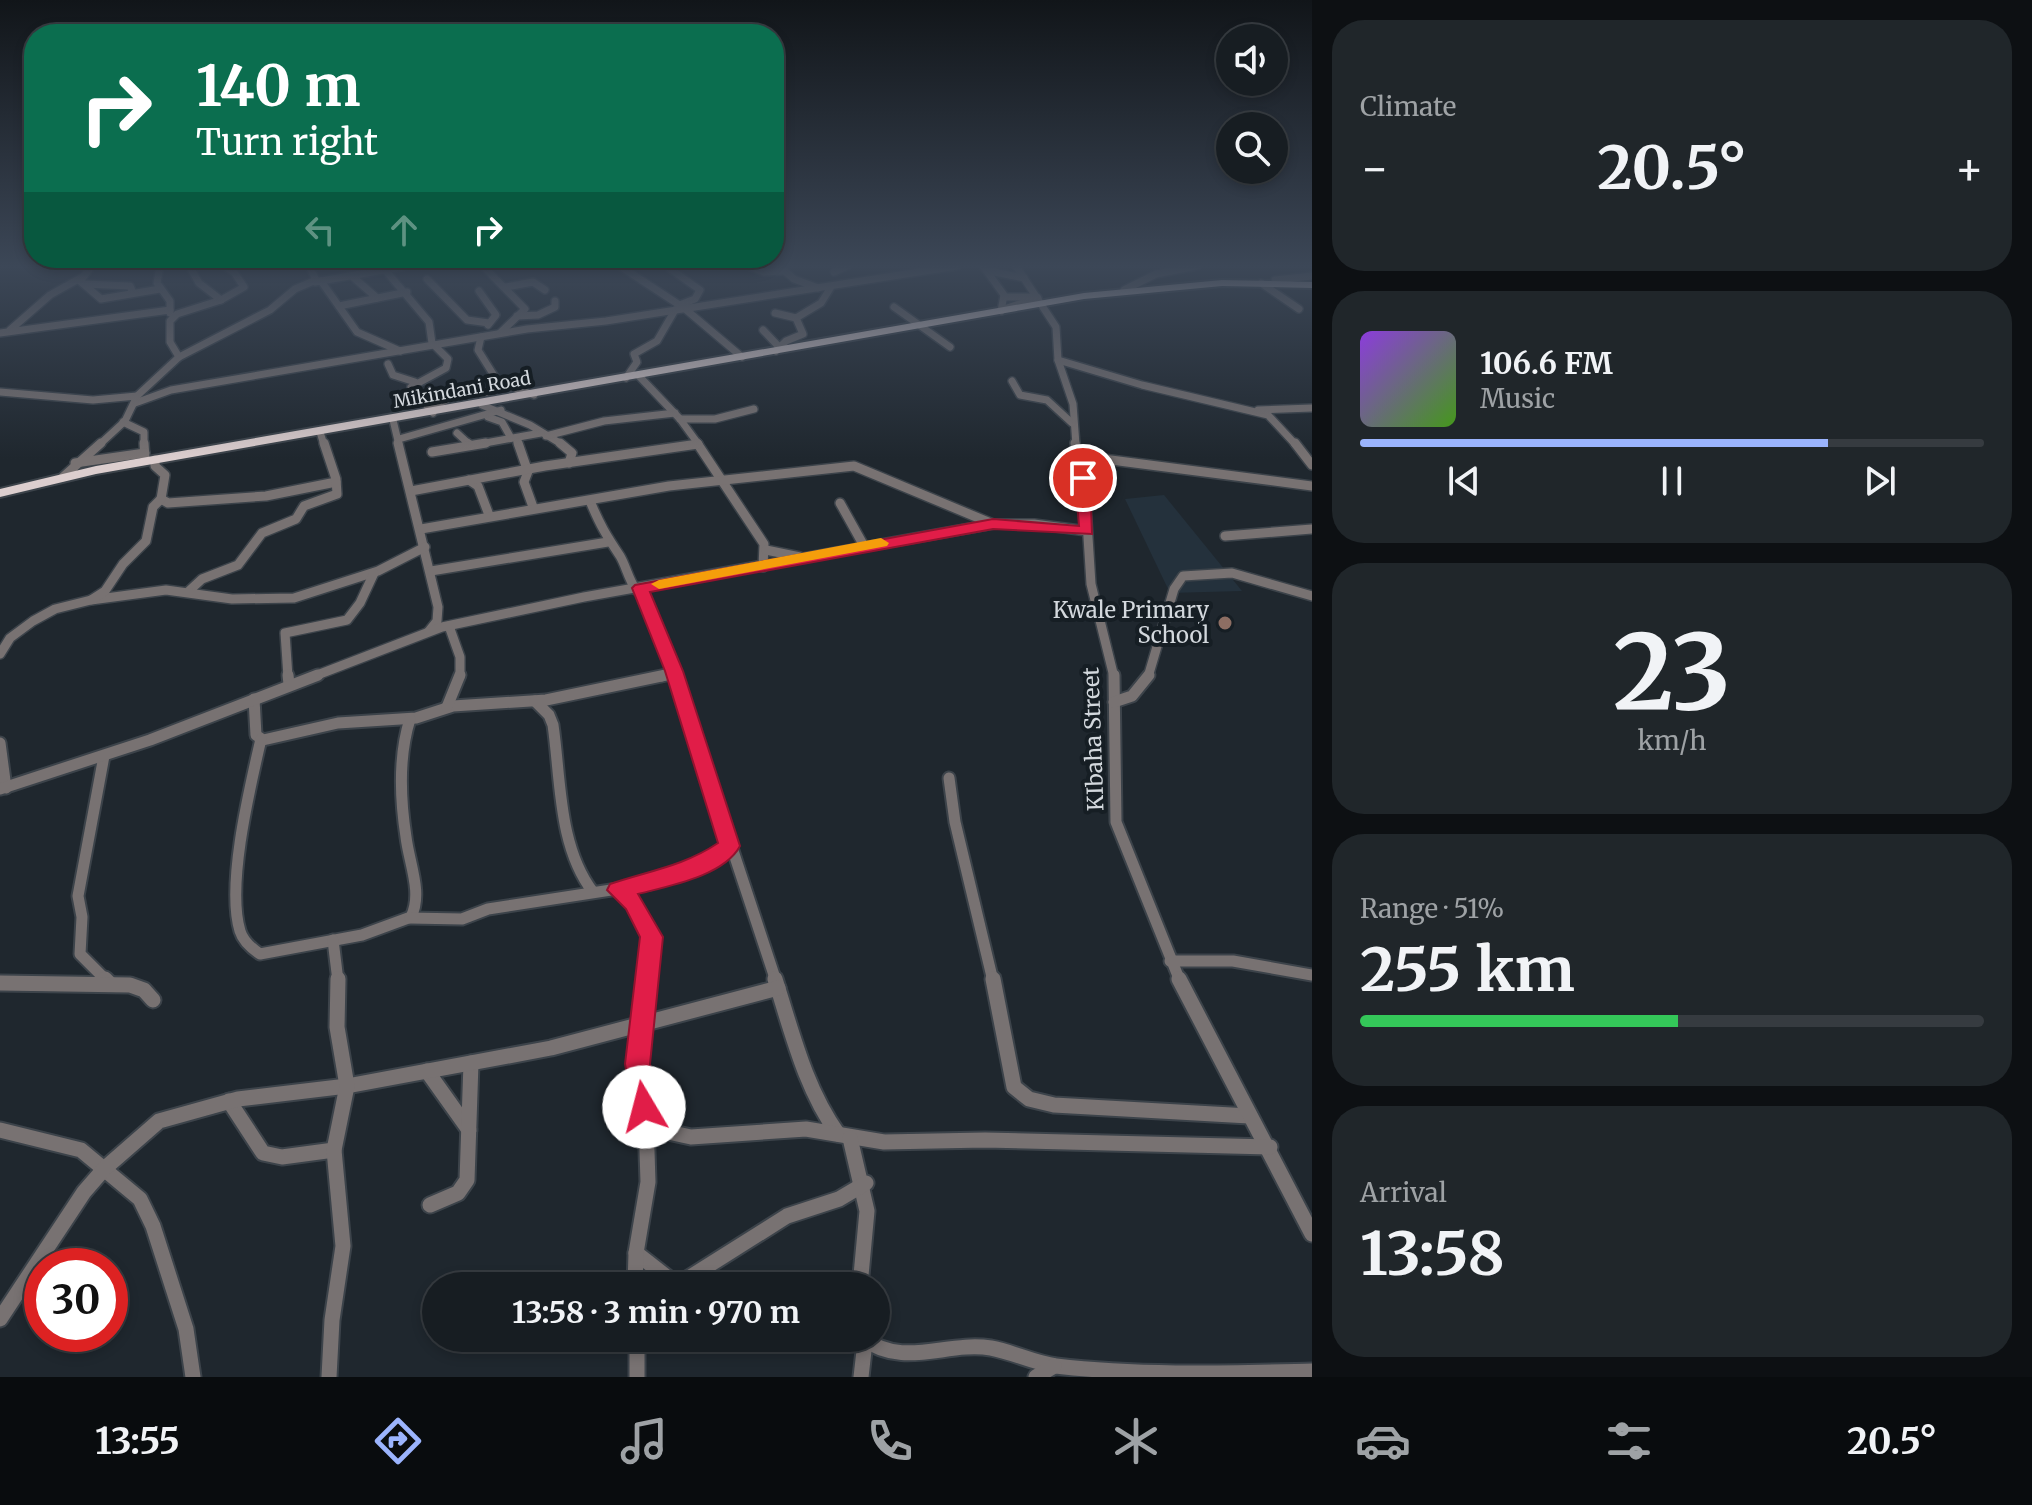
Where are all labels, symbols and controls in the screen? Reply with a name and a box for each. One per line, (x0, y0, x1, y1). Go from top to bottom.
map controls (1216, 24, 1288, 184)
button: sound (1216, 24, 1288, 96)
text: 140 m (196, 51, 361, 121)
icon: right (64, 56, 168, 160)
text: Climate (1360, 90, 1456, 123)
button: search (1216, 112, 1288, 184)
text: Turn right (196, 120, 378, 165)
text: 20.5° (1597, 130, 1747, 205)
text: − (1360, 141, 1389, 196)
text: + (1955, 141, 1984, 196)
icon: left (298, 208, 342, 252)
icon: ahead (382, 208, 426, 252)
icon: right (466, 208, 510, 252)
text: 106.6 FM (1480, 344, 1613, 382)
street label: Mikindani Road (391, 366, 533, 413)
text: Music (1480, 382, 1555, 415)
pin (1049, 444, 1117, 512)
icon: arrive (1061, 456, 1105, 500)
icon: previous (1442, 459, 1486, 503)
icon: pause (1650, 459, 1694, 503)
icon: next (1858, 459, 1902, 503)
place label: Kwale Primary School (1053, 596, 1209, 649)
text: 23 (1613, 607, 1731, 737)
marker: Kwale Primary School (1216, 614, 1234, 632)
street label: KIbaha Street (1076, 666, 1110, 811)
text: km/h (1638, 724, 1706, 757)
text: Range · 51% (1360, 892, 1504, 925)
text: 255 km (1360, 932, 1575, 1007)
position arrow (602, 1065, 686, 1149)
text: Arrival (1360, 1176, 1447, 1209)
text: 13:58 (1360, 1216, 1505, 1291)
speed limit sign: 30 (24, 1248, 128, 1352)
text: 13:58 · 3 min · 970 m (512, 1293, 800, 1331)
icon: directions (370, 1413, 426, 1469)
icon: music (616, 1413, 672, 1469)
icon: phone (862, 1413, 918, 1469)
icon: climate (1108, 1413, 1164, 1469)
icon: car (1355, 1413, 1411, 1469)
icon: filters (1601, 1413, 1657, 1469)
text: 13:55 (95, 1419, 180, 1464)
text: 20.5° (1847, 1419, 1937, 1464)

